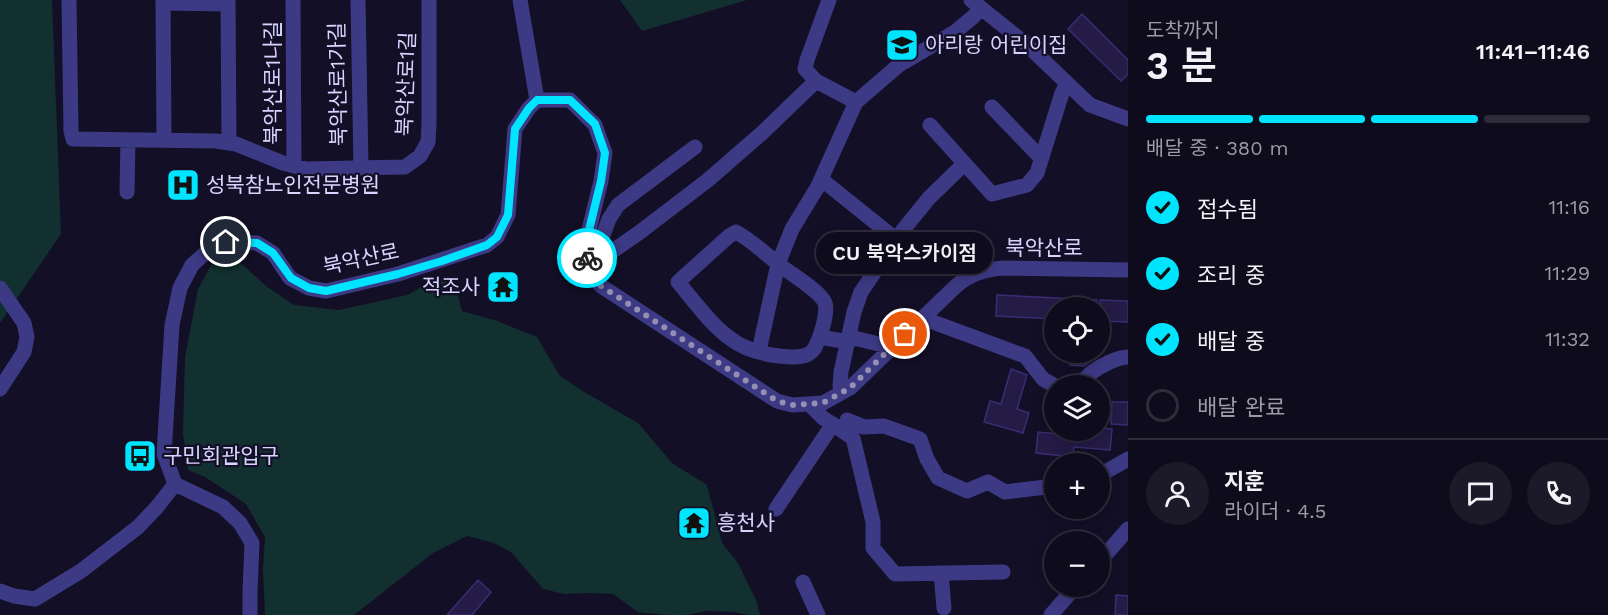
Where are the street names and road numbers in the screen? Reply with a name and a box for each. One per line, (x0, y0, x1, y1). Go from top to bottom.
street label: 북악산로1나길 (260, 21, 285, 145)
street label: 북악산로1가길 (324, 22, 351, 146)
street label: 북악산로1길 (391, 31, 420, 137)
street label: 북악산로 (1005, 235, 1083, 260)
street label: 북악산로 (321, 238, 401, 279)

